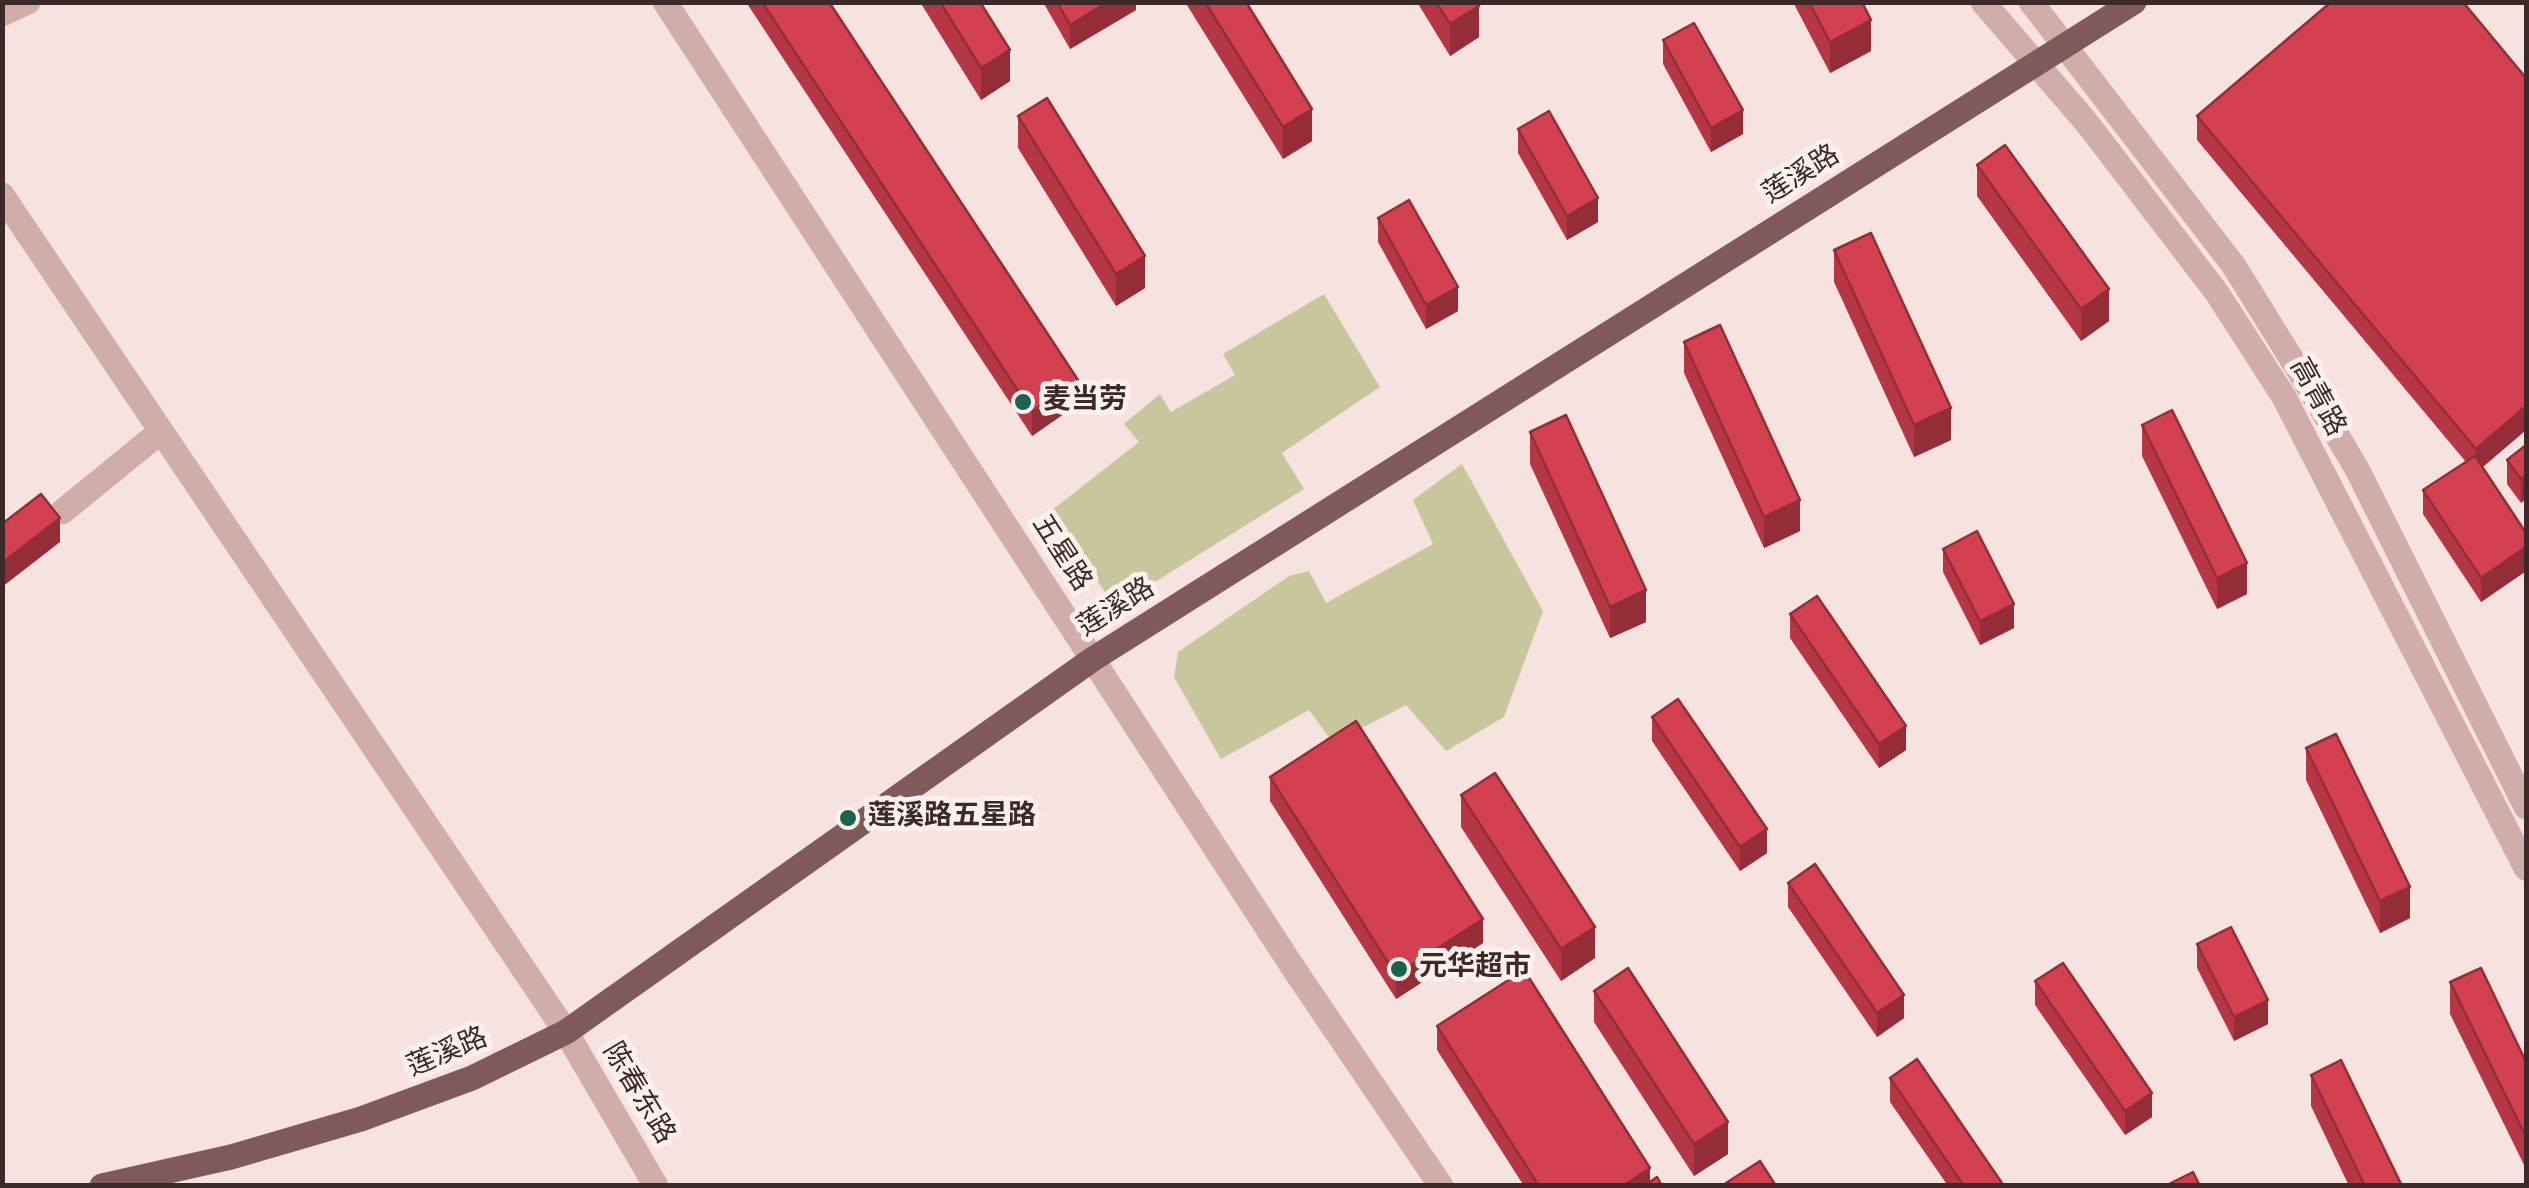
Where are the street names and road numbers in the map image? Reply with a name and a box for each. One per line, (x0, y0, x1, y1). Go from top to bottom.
street label: 莲溪路 (1757, 139, 1847, 213)
street label: 高青路 (2281, 353, 2351, 443)
street label: 五星路 (1023, 510, 1097, 598)
street label: 莲溪路 (1072, 572, 1162, 646)
street label: 莲溪路 (403, 1022, 493, 1086)
street label: 陈春东路 (594, 1037, 680, 1151)

